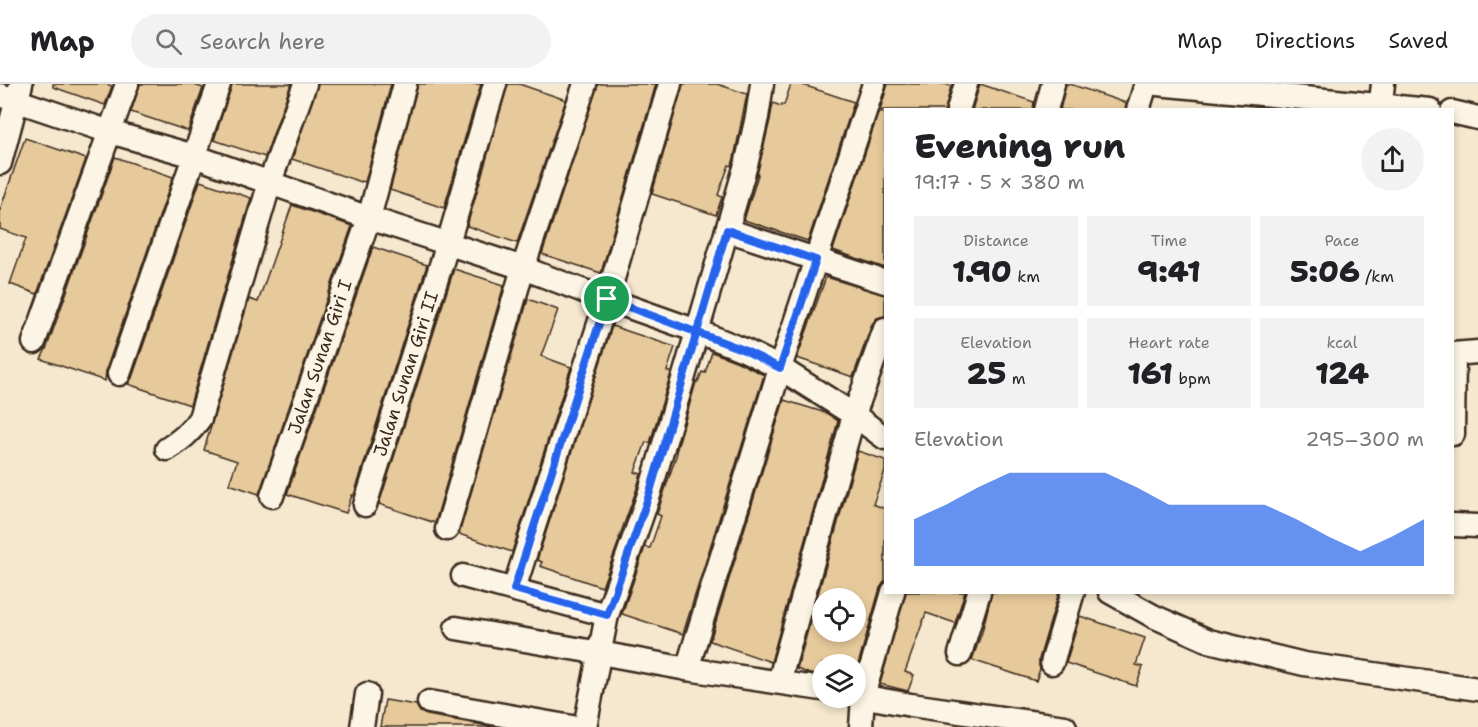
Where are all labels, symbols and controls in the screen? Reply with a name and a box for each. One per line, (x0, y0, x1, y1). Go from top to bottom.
search box (131, 14, 551, 68)
text: Map (30, 22, 95, 60)
icon: search (152, 25, 185, 58)
text: Search here (200, 27, 325, 56)
text: Map (1177, 27, 1222, 55)
text: Directions (1255, 27, 1355, 55)
text: Saved (1388, 27, 1448, 55)
text: Evening run (914, 124, 1125, 169)
button: share (1361, 128, 1424, 191)
text: 19:17 · 5 × 380 m (914, 169, 1085, 195)
text: Distance (963, 230, 1029, 251)
text: Time (1151, 230, 1187, 251)
text: Pace (1324, 230, 1360, 251)
text: 1.90 (952, 251, 1012, 292)
text: 9:41 (1137, 251, 1201, 292)
text: 5:06 (1290, 251, 1360, 292)
text: km (1012, 266, 1040, 287)
text: /km (1360, 266, 1394, 287)
pin (581, 273, 632, 324)
street label: Jalan Sunan Giri I (282, 276, 358, 438)
icon: arrive (590, 282, 623, 315)
street label: Jalan Sunan Giri II (368, 288, 444, 460)
text: Elevation (960, 332, 1032, 353)
text: Heart rate (1128, 332, 1210, 353)
text: kcal (1326, 332, 1358, 353)
text: 25 (966, 353, 1006, 394)
text: 161 (1127, 353, 1173, 394)
text: 124 (1315, 353, 1369, 394)
text: m (1006, 368, 1026, 389)
text: bpm (1173, 368, 1211, 389)
text: Elevation (914, 426, 1004, 452)
text: 295–300 m (1306, 426, 1424, 452)
map controls (812, 588, 866, 708)
button: locate (812, 588, 866, 642)
button: layers (812, 654, 866, 708)

